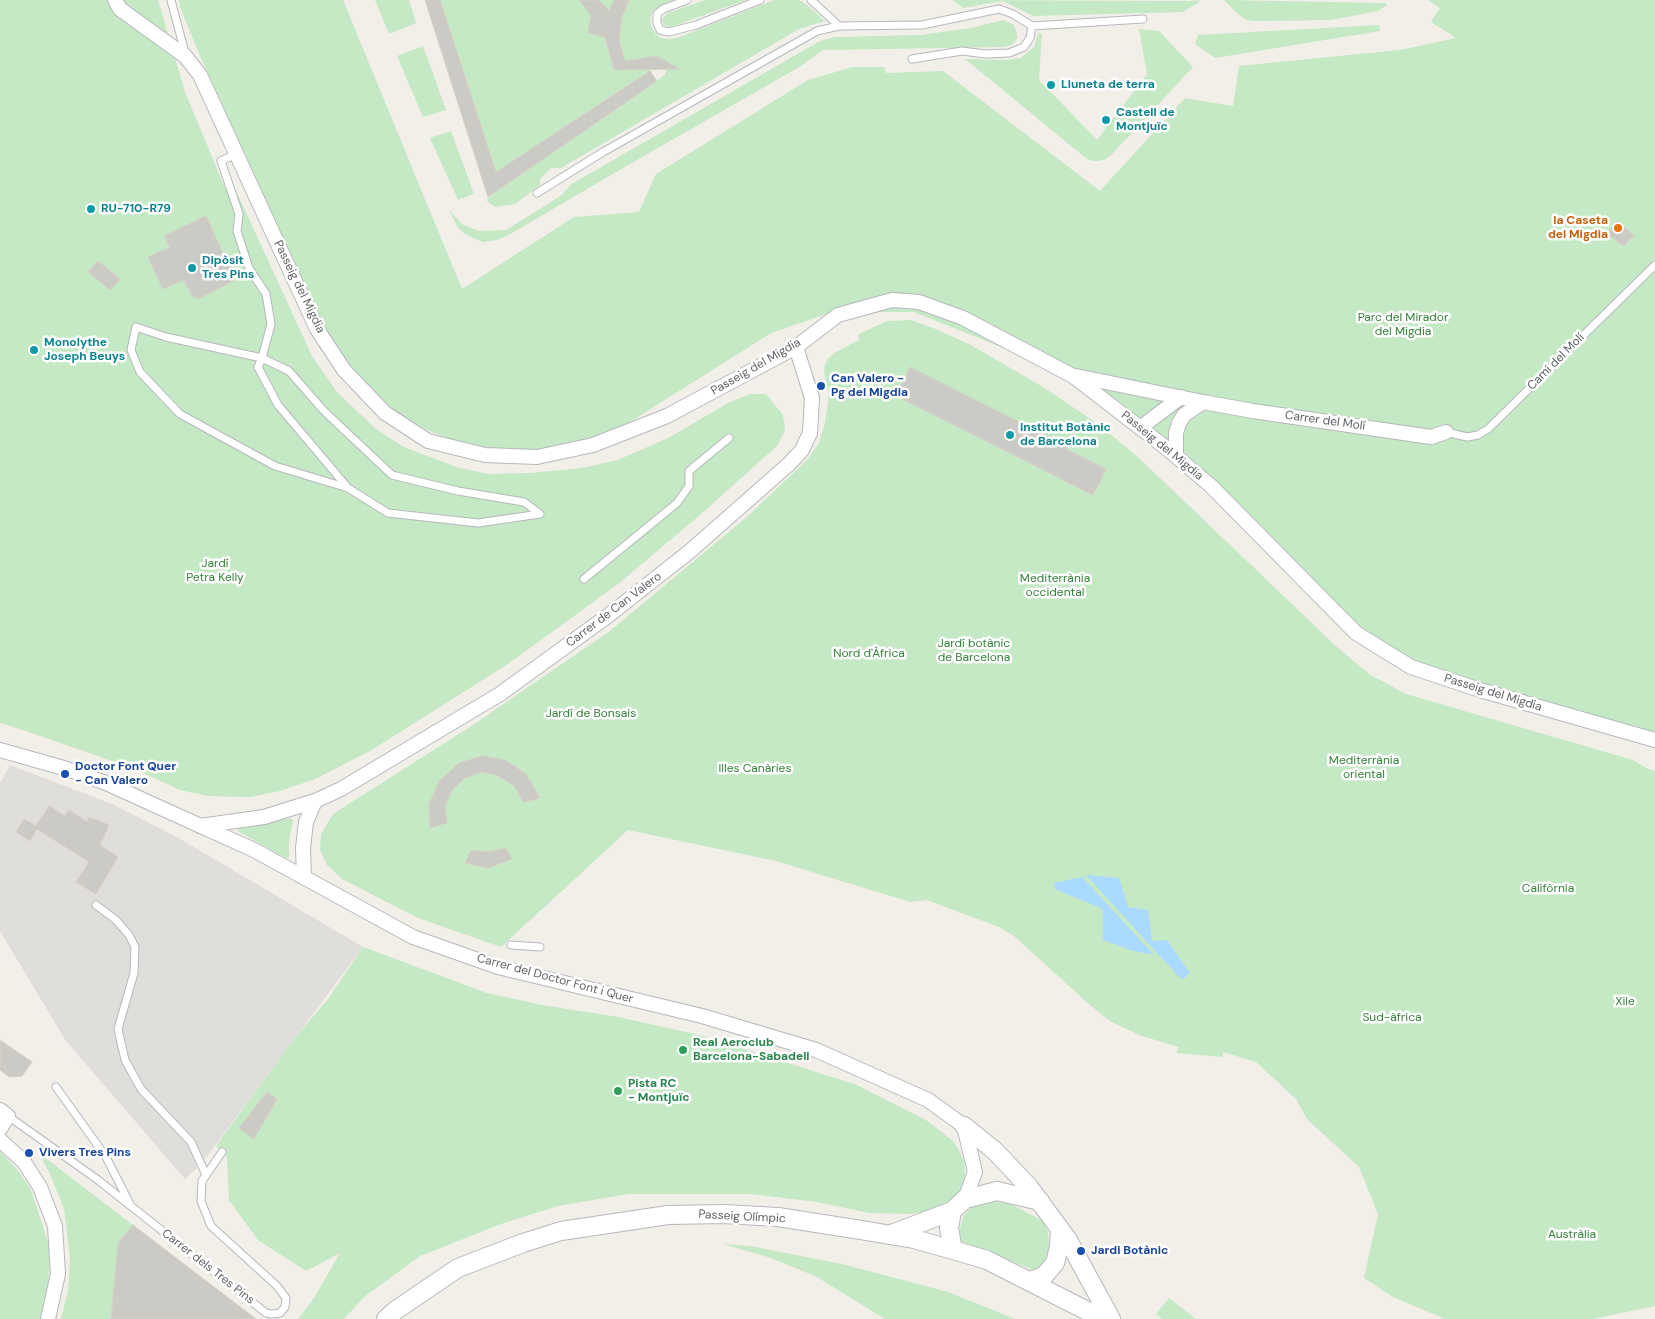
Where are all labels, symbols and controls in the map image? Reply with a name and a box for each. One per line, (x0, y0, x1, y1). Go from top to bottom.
place label: Lluneta de terra (1061, 78, 1155, 92)
marker: Lluneta de terra (1045, 79, 1057, 91)
place label: Castell de Montjuïc (1116, 106, 1175, 134)
marker: Castell de Montjuïc (1100, 114, 1112, 126)
place label: RU-710-R79 (101, 202, 171, 216)
marker: RU-710-R79 (85, 203, 97, 215)
place label: la Caseta del Migdia (1548, 214, 1608, 242)
marker: la Caseta del Migdia (1612, 222, 1624, 234)
street label: Passeig del Migdia (270, 238, 328, 336)
place label: Dipòsit Tres Pins (202, 254, 254, 282)
marker: Dipòsit Tres Pins (186, 262, 198, 274)
park label: Parc del Mirador del Migdia (1358, 311, 1448, 339)
street label: Camí del Molí (1525, 331, 1587, 393)
street label: Passeig del Migdia (708, 335, 804, 399)
place label: Monolythe Joseph Beuys (44, 336, 125, 364)
marker: Monolythe Joseph Beuys (28, 344, 40, 356)
place label: Can Valero - Pg del Migdia (831, 372, 908, 400)
marker: Can Valero - Pg del Migdia (815, 380, 827, 392)
street label: Passeig del Migdia (1118, 408, 1206, 484)
street label: Carrer del Molí (1284, 408, 1366, 434)
place label: Institut Botànic de Barcelona (1020, 421, 1111, 449)
marker: Institut Botànic de Barcelona (1004, 429, 1016, 441)
park label: Jardí Petra Kelly (186, 557, 244, 585)
street label: Carrer de Can Valero (563, 569, 665, 651)
park label: Mediterrània occidental (1020, 572, 1090, 600)
park label: Jardí botànic de Barcelona (938, 637, 1010, 665)
park label: Nord d'Àfrica (833, 647, 905, 661)
street label: Passeig del Migdia (1442, 671, 1544, 715)
park label: Jardí de Bonsais (546, 707, 636, 721)
park label: Mediterrània oriental (1329, 754, 1399, 782)
place label: Doctor Font Quer - Can Valero (75, 760, 176, 788)
park label: Illes Canàries (719, 762, 791, 776)
marker: Doctor Font Quer - Can Valero (59, 768, 71, 780)
park label: Califòrnia (1522, 882, 1574, 896)
street label: Carrer del Doctor Font i Quer (475, 951, 635, 1007)
park label: Xile (1615, 995, 1635, 1009)
park label: Sud-àfrica (1362, 1011, 1422, 1025)
place label: Real Aeroclub Barcelona-Sabadell (693, 1036, 810, 1064)
marker: Real Aeroclub Barcelona-Sabadell (677, 1044, 689, 1056)
place label: Pista RC - Montjuïc (628, 1077, 689, 1105)
marker: Pista RC - Montjuïc (612, 1085, 624, 1097)
place label: Vivers Tres Pins (39, 1146, 131, 1160)
marker: Vivers Tres Pins (23, 1147, 35, 1159)
street label: Passeig Olímpic (698, 1208, 786, 1226)
street label: Carrer dels Tres Pins (159, 1226, 257, 1308)
park label: Austràlia (1548, 1228, 1596, 1242)
place label: Jardi Botànic (1091, 1244, 1168, 1258)
marker: Jardi Botànic (1075, 1245, 1087, 1257)

